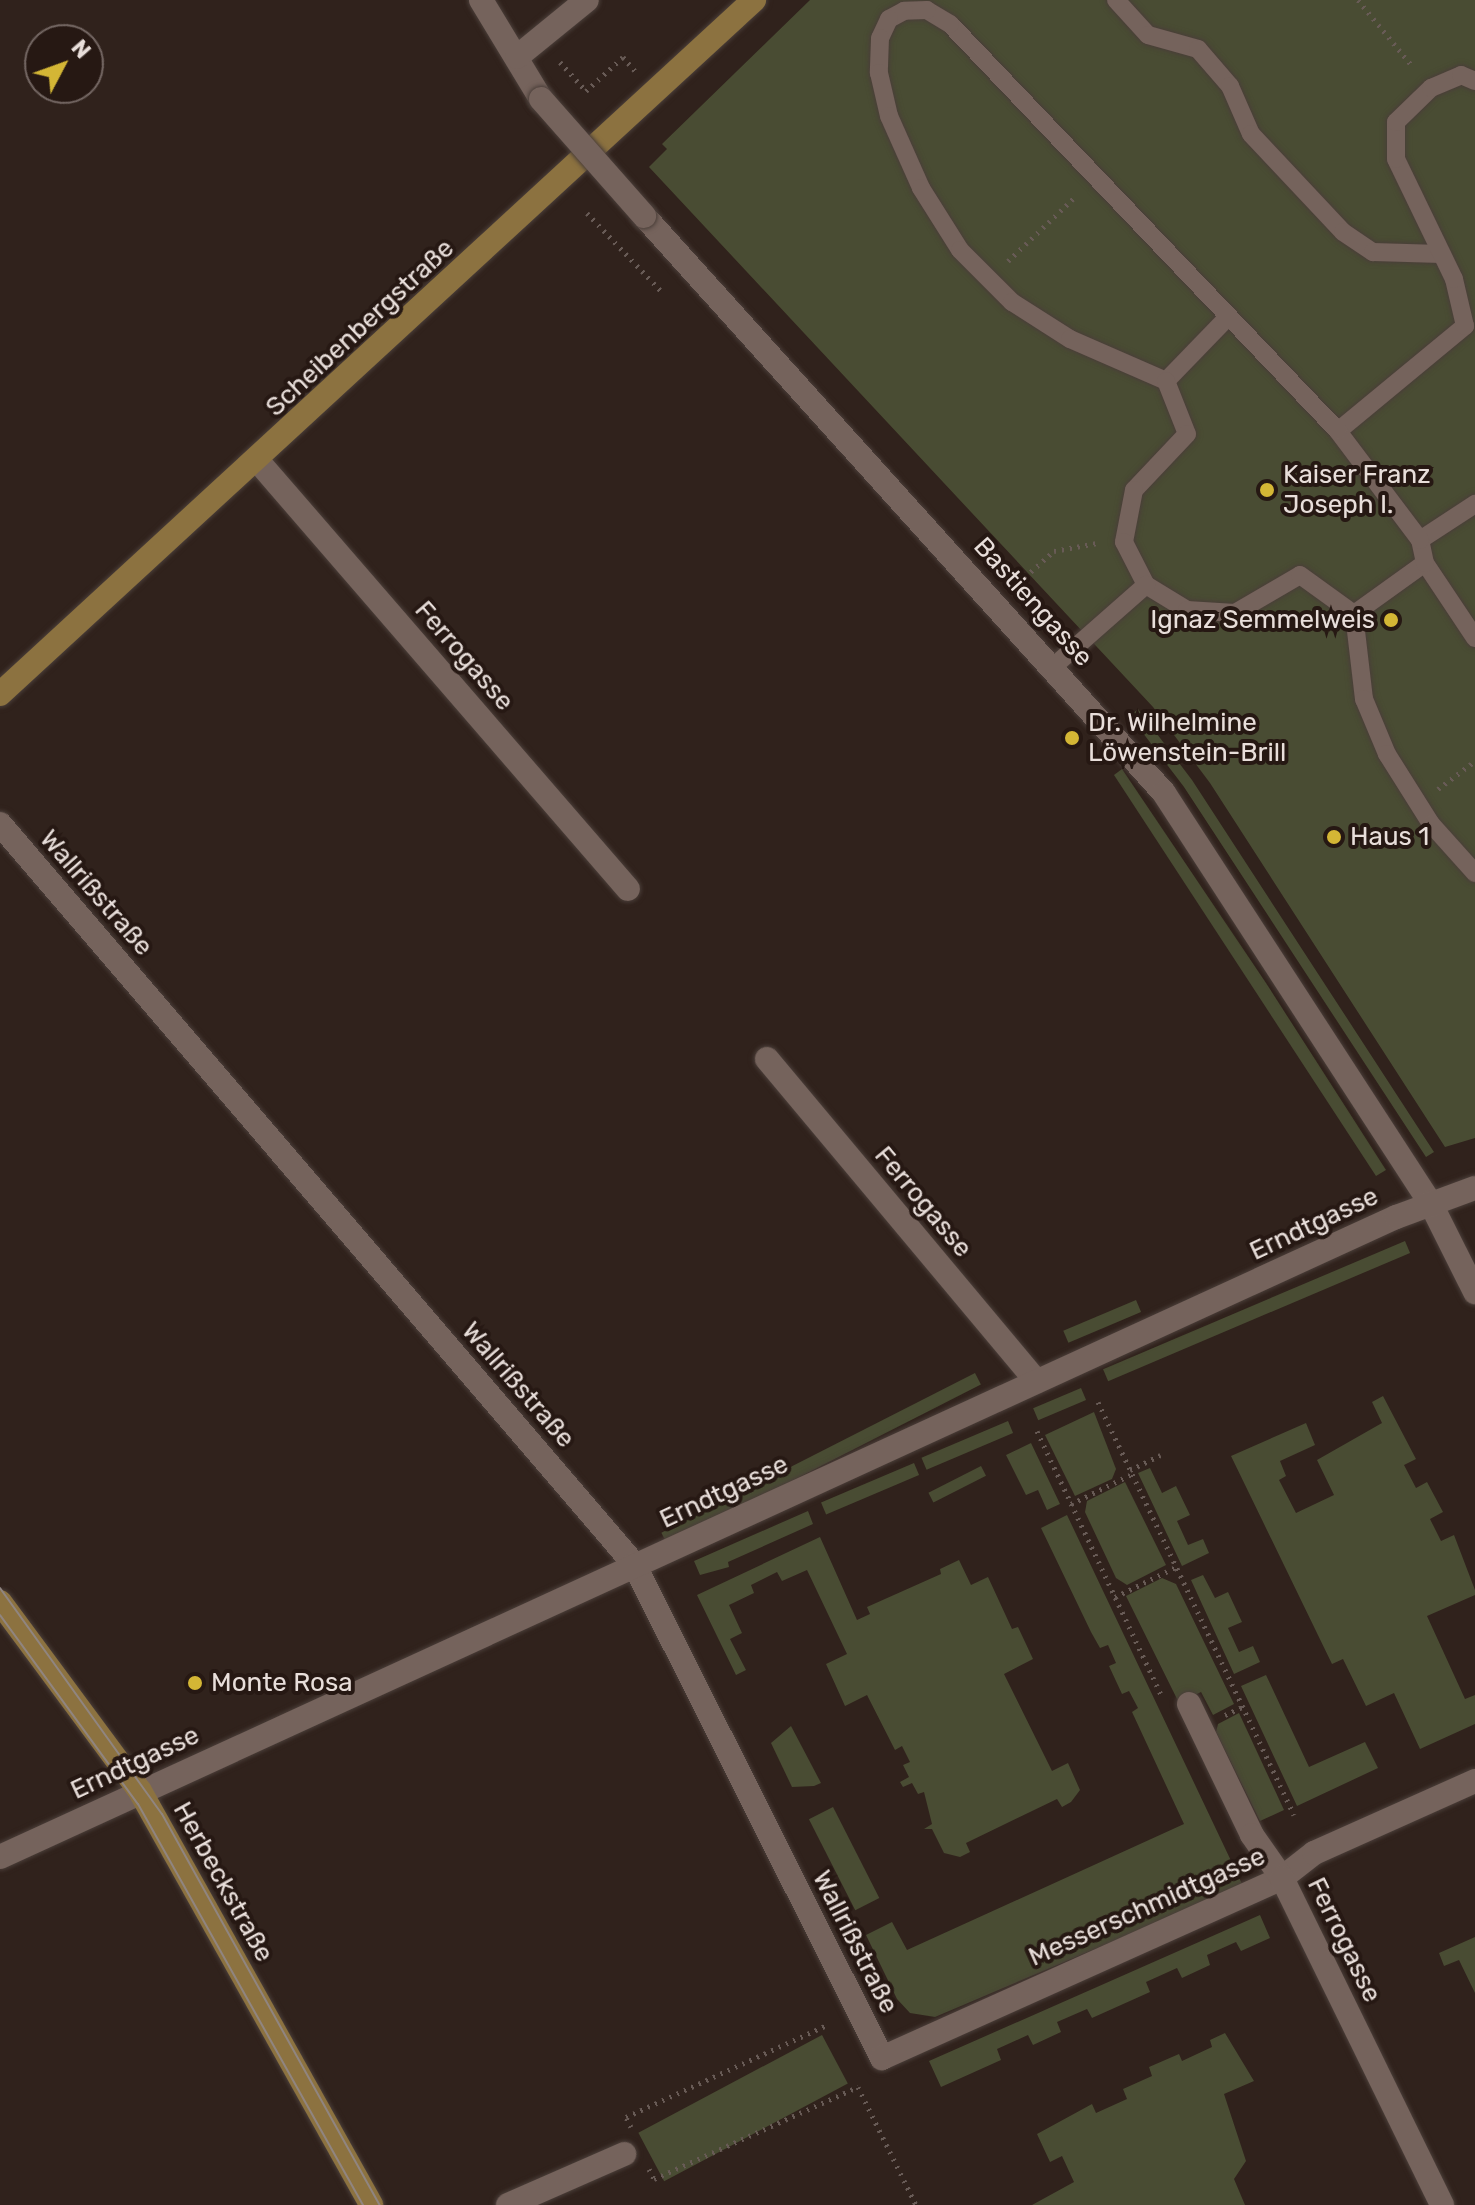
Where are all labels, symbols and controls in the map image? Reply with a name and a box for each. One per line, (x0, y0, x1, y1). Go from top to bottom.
north arrow (24, 24, 104, 104)
text: N (66, 34, 96, 64)
street label: Scheibenbergstraße (260, 233, 460, 423)
place label: Kaiser Franz Joseph I. (1283, 459, 1431, 520)
marker: Kaiser Franz Joseph I. (1258, 481, 1276, 499)
street label: Bastiengasse (967, 531, 1099, 673)
street label: Ferrogasse (408, 595, 520, 717)
place label: Ignaz Semmelweis (1150, 604, 1375, 636)
marker: Ignaz Semmelweis (1382, 611, 1400, 629)
place label: Dr. Wilhelmine Löwenstein-Brill (1088, 707, 1286, 768)
marker: Dr. Wilhelmine Löwenstein-Brill (1063, 729, 1081, 747)
place label: Haus 1 (1350, 821, 1429, 853)
street label: Wallrißstraße (33, 824, 159, 962)
marker: Haus 1 (1325, 828, 1343, 846)
street label: Ferrogasse (868, 1140, 978, 1264)
street label: Erndtgasse (1245, 1181, 1383, 1267)
street label: Wallrißstraße (455, 1316, 581, 1454)
street label: Erndtgasse (655, 1449, 793, 1535)
place label: Monte Rosa (211, 1667, 353, 1699)
marker: Monte Rosa (186, 1674, 204, 1692)
street label: Erndtgasse (66, 1720, 204, 1806)
street label: Herbeckstraße (166, 1797, 280, 1967)
street label: Messerschmidtgasse (1024, 1841, 1270, 1973)
street label: Wallrißstraße (806, 1865, 904, 2019)
street label: Ferrogasse (1300, 1873, 1388, 2007)

